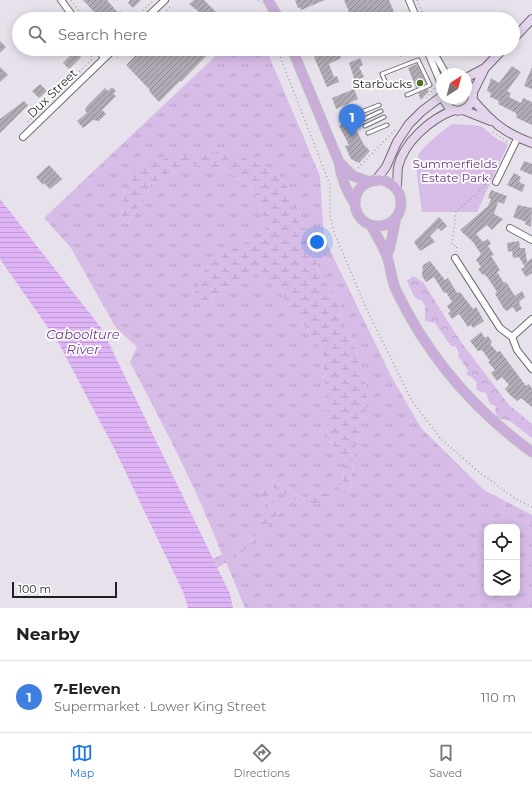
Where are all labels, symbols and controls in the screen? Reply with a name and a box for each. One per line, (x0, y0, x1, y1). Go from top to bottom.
search box (12, 12, 520, 56)
icon: search (26, 23, 48, 45)
text: Search here (58, 25, 147, 44)
street label: Dux Street (24, 65, 80, 121)
north arrow (436, 68, 472, 104)
place label: Starbucks (352, 76, 412, 91)
marker: Starbucks (415, 78, 425, 88)
pin: 1 (339, 104, 365, 137)
park label: Summerfields Estate Park (413, 156, 498, 185)
your location (307, 232, 327, 252)
water label: Caboolture River (46, 326, 120, 357)
map controls (484, 524, 520, 596)
button: locate (484, 524, 520, 560)
button: layers (484, 560, 520, 596)
scale bar (12, 580, 117, 599)
text: 100 m (18, 582, 51, 596)
text: Nearby (16, 624, 80, 644)
text: 7-Eleven (54, 679, 121, 698)
text: 1 (26, 689, 32, 705)
text: 110 m (481, 689, 516, 705)
text: Supermarket · Lower King Street (54, 698, 266, 714)
tab: Map (70, 742, 94, 780)
tab: Directions (234, 742, 290, 780)
tab: Saved (429, 742, 462, 780)

